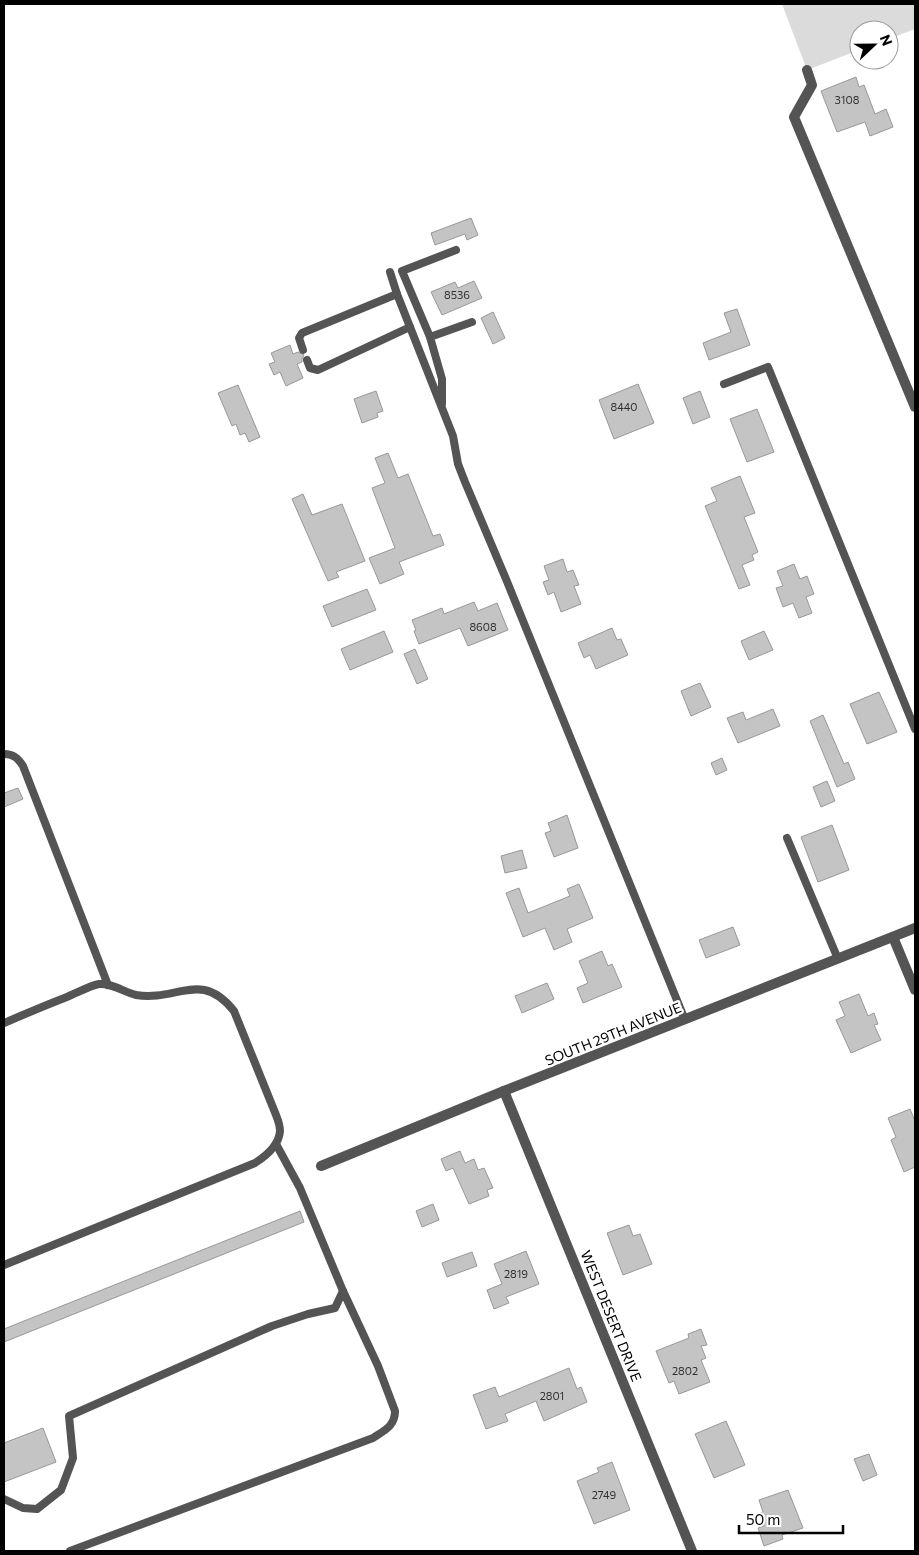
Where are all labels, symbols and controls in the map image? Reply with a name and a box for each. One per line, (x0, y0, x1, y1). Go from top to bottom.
north arrow (849, 20, 899, 70)
text: N (877, 32, 896, 48)
house number: 3108 (835, 93, 860, 106)
house number: 8536 (444, 288, 470, 301)
house number: 8440 (610, 400, 638, 413)
house number: 8608 (469, 620, 497, 633)
street label: SOUTH 29TH AVENUE (542, 998, 684, 1069)
street label: WEST DESERT DRIVE (577, 1248, 646, 1384)
house number: 2819 (504, 1267, 528, 1280)
house number: 2802 (672, 1364, 698, 1377)
house number: 2801 (540, 1389, 564, 1402)
house number: 2749 (592, 1488, 617, 1501)
scale bar (739, 1502, 843, 1534)
text: 50 m (746, 1510, 780, 1528)

